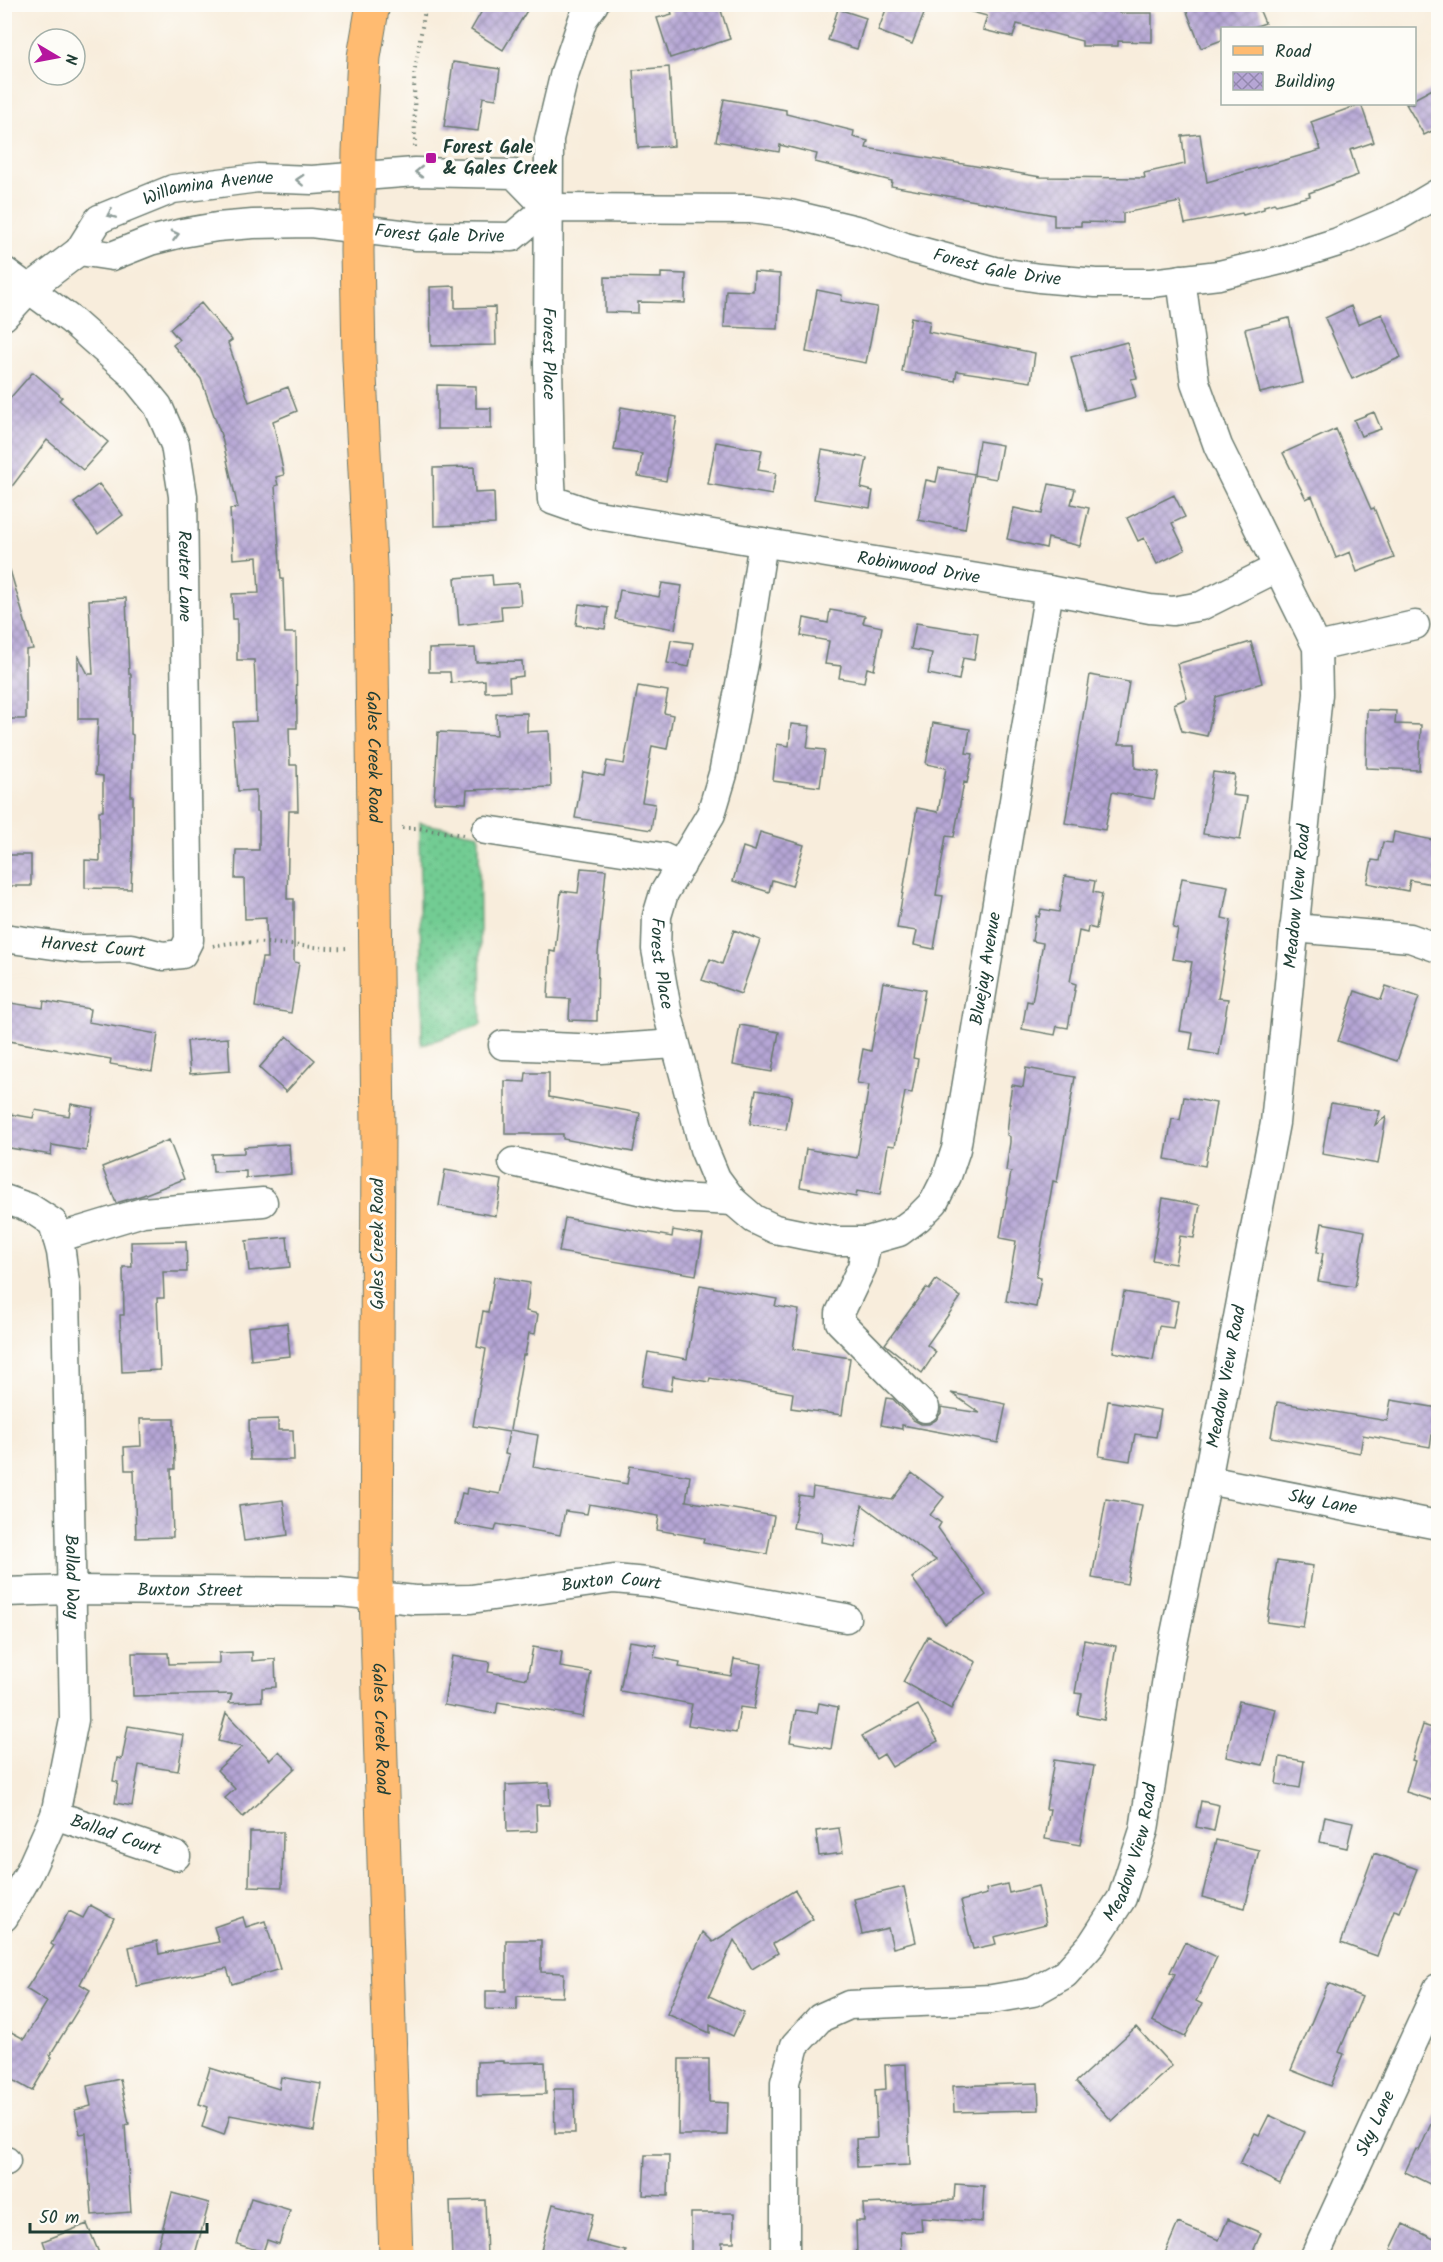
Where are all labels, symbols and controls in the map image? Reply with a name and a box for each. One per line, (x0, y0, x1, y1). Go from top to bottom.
north arrow (27, 27, 87, 87)
legend (1221, 27, 1416, 105)
text: Road (1275, 38, 1312, 67)
text: N (57, 52, 83, 66)
text: Building (1275, 68, 1335, 97)
place label: Forest Gale & Gales Creek (443, 134, 558, 184)
marker: Forest Gale & Gales Creek (424, 151, 438, 165)
street label: Willamina Avenue (138, 163, 274, 214)
one-way arrow (415, 166, 424, 178)
one-way arrow (296, 173, 305, 186)
one-way arrow (107, 207, 118, 219)
street label: Forest Gale Drive (373, 216, 505, 251)
one-way arrow (170, 229, 180, 242)
street label: Forest Gale Drive (930, 241, 1062, 294)
street label: Forest Place (533, 307, 563, 400)
street label: Reuter Lane (169, 530, 199, 622)
street label: Robinwood Drive (855, 544, 982, 593)
street label: Gales Creek Road (358, 691, 389, 824)
street label: Meadow View Road (1276, 822, 1319, 970)
street label: Bluejay Avenue (962, 910, 1010, 1027)
street label: Forest Place (641, 917, 681, 1012)
street label: Harvest Court (40, 929, 147, 967)
street label: Gales Creek Road (364, 1177, 393, 1310)
street label: Meadow View Road (1199, 1302, 1255, 1450)
street label: Sky Lane (1286, 1482, 1360, 1523)
street label: Ballad Way (56, 1534, 87, 1620)
street label: Buxton Court (559, 1565, 665, 1601)
street label: Buxton Street (137, 1576, 244, 1606)
street label: Gales Creek Road (364, 1662, 397, 1796)
street label: Meadow View Road (1096, 1780, 1166, 1928)
street label: Ballad Court (66, 1807, 166, 1865)
street label: Sky Lane (1348, 2086, 1403, 2161)
scale bar (30, 2196, 207, 2234)
text: 50 m (39, 2204, 79, 2233)

